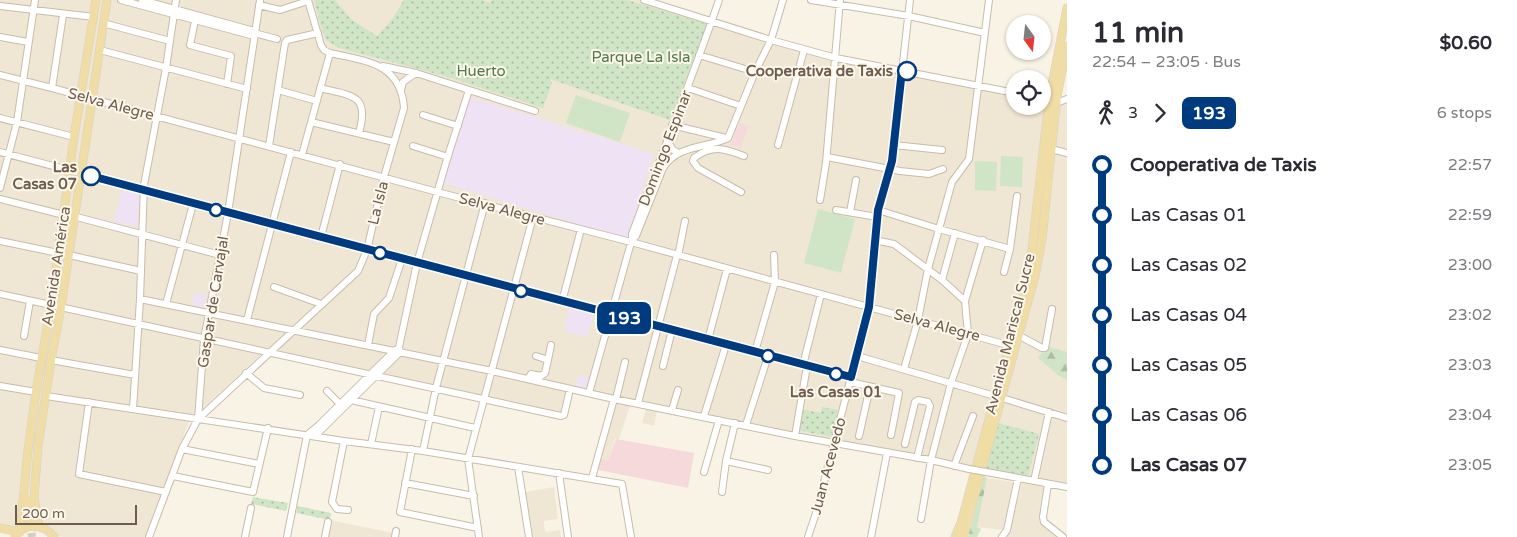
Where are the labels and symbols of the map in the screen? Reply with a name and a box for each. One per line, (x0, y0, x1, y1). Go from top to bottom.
north arrow (1006, 15, 1051, 60)
park label: Parque La Isla (591, 48, 691, 66)
marker: Cooperativa de Taxis (897, 61, 917, 81)
park label: Huerto (456, 62, 506, 80)
place label: Cooperativa de Taxis (746, 62, 893, 81)
street label: Selva Alegre (66, 84, 156, 124)
street label: Domingo Espinar (635, 87, 695, 208)
place label: Las Casas 07 (13, 158, 77, 193)
marker: Las Casas 07 (81, 166, 101, 186)
street label: La Isla (364, 179, 392, 227)
street label: Selva Alegre (457, 189, 547, 229)
unlabelled marker (209, 203, 223, 217)
street label: Avenida América (38, 205, 74, 327)
street label: Gaspar de Carvajal (194, 235, 232, 369)
unlabelled marker (373, 246, 387, 260)
street label: Avenida Mariscal Sucre (981, 252, 1039, 416)
unlabelled marker (514, 284, 528, 298)
line badge: 193 (595, 302, 653, 334)
street label: Selva Alegre (892, 305, 982, 345)
unlabelled marker (761, 349, 775, 363)
marker: Las Casas 01 (829, 367, 843, 381)
place label: Las Casas 01 (790, 383, 882, 401)
street label: Juan Acevedo (806, 415, 850, 517)
scale bar (15, 502, 138, 525)

